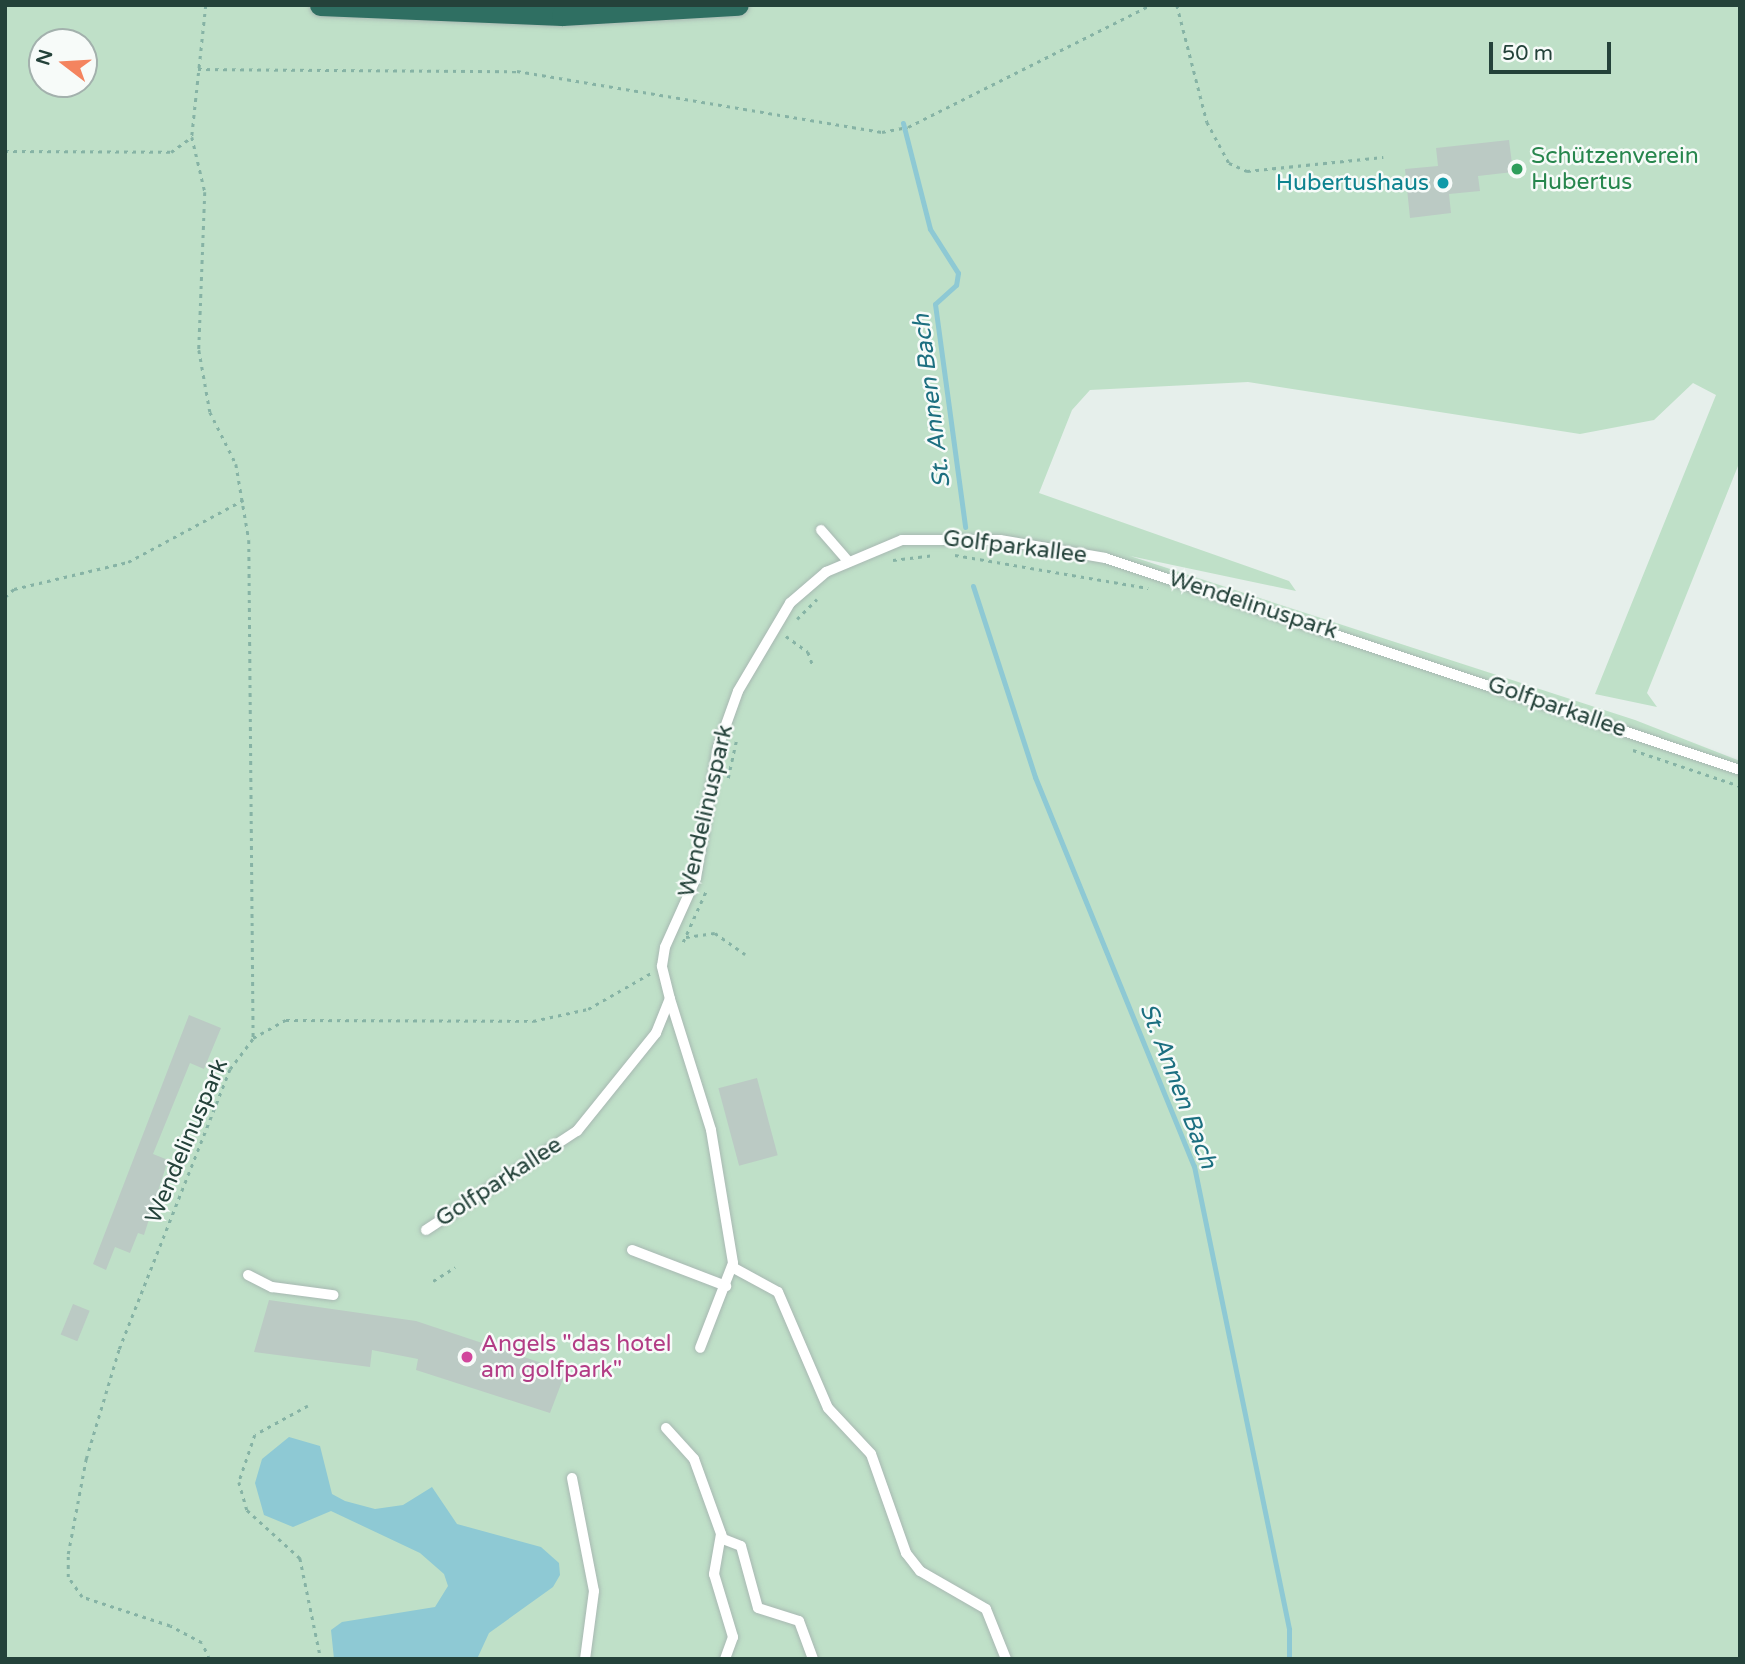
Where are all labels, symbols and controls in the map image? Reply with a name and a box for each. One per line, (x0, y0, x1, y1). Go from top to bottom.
north arrow (28, 28, 98, 98)
scale bar (1493, 28, 1616, 72)
text: 50 m (1502, 41, 1553, 66)
text: N (32, 47, 58, 68)
place label: Schützenverein Hubertus (1531, 142, 1699, 196)
marker: Schützenverein Hubertus (1509, 161, 1525, 177)
place label: Hubertushaus (1276, 169, 1429, 197)
marker: Hubertushaus (1435, 175, 1451, 191)
water label: St. Annen Bach (907, 312, 957, 490)
street label: Golfparkallee (941, 524, 1089, 570)
street label: Wendelinuspark (1165, 565, 1341, 645)
street label: Golfparkallee (1484, 670, 1630, 744)
street label: Wendelinuspark (673, 722, 739, 900)
water label: St. Annen Bach (1133, 999, 1223, 1173)
street label: Wendelinuspark (140, 1055, 234, 1227)
street label: Golfparkallee (431, 1131, 567, 1233)
place label: Angels "das hotel am golfpark" (481, 1330, 671, 1384)
marker: Angels "das hotel am golfpark" (459, 1349, 475, 1365)

